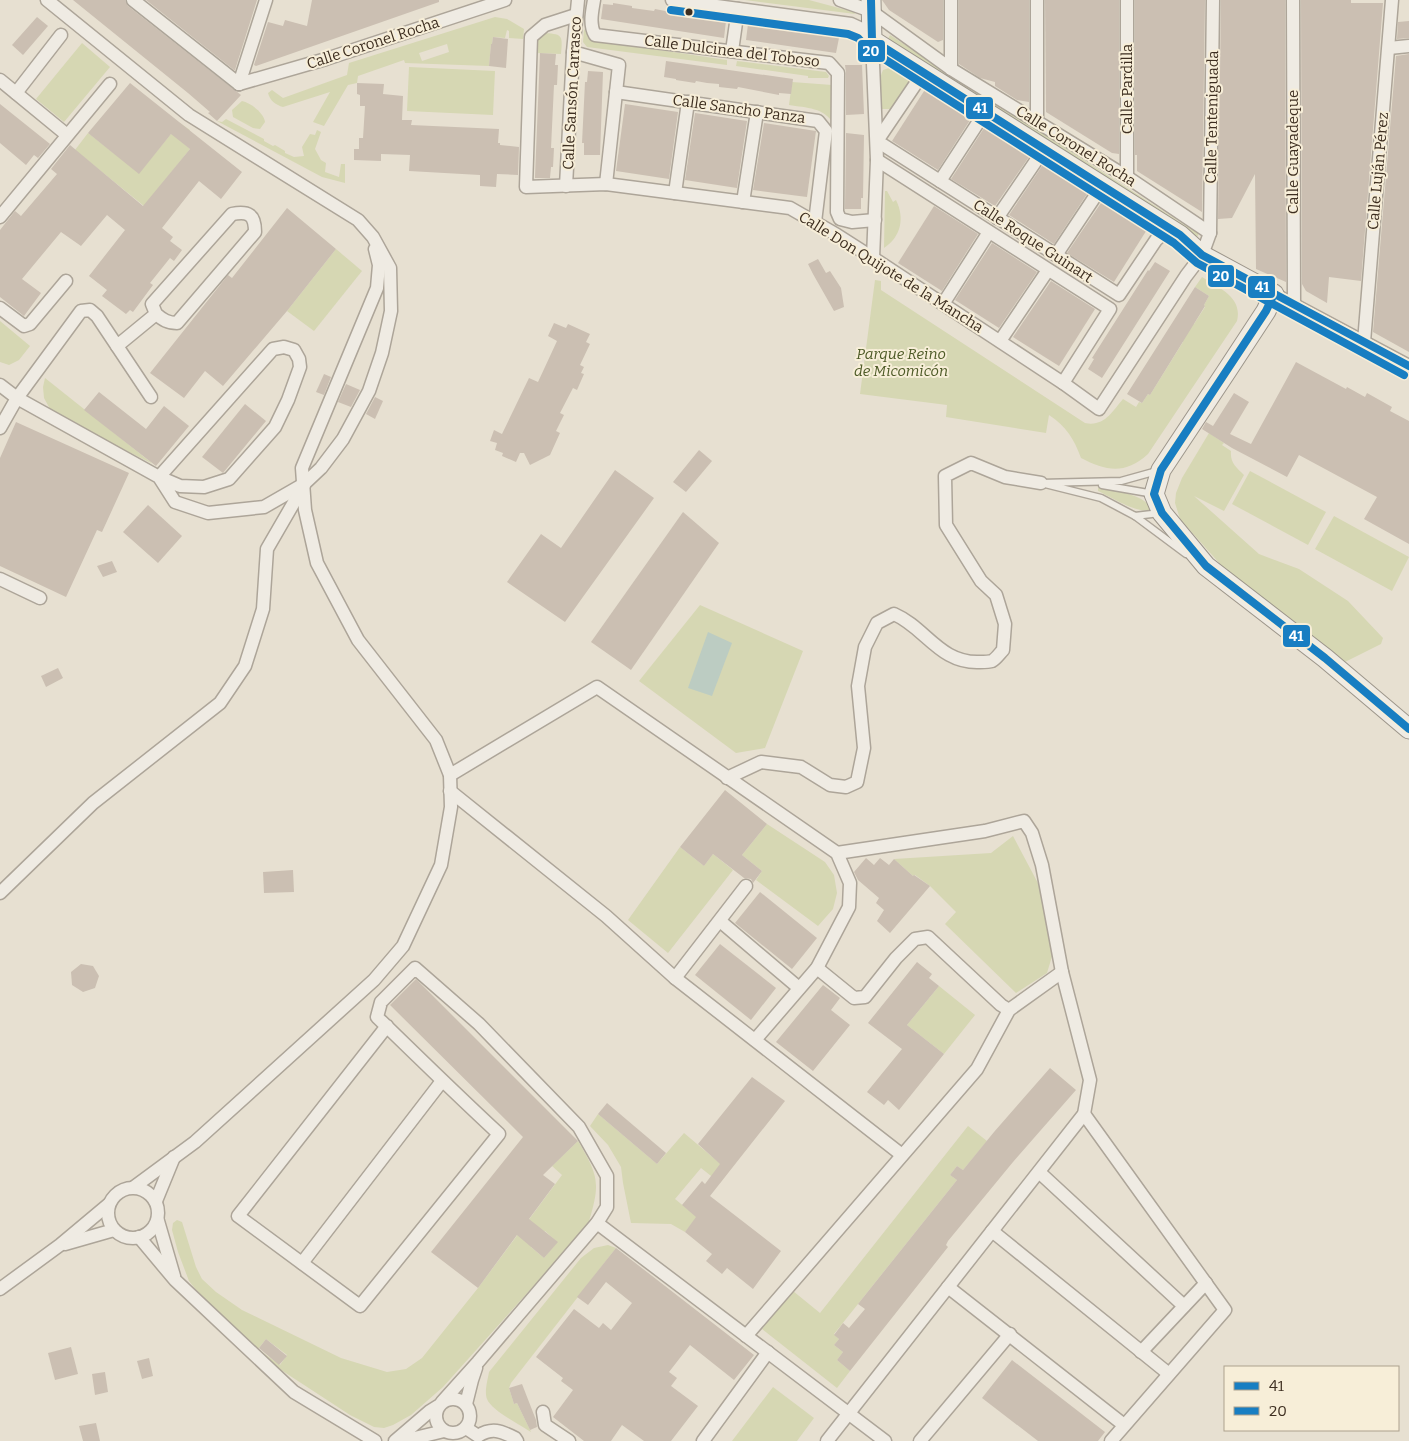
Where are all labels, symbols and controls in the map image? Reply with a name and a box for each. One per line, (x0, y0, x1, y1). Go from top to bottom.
unlabelled marker (684, 7, 694, 17)
street label: Calle Coronel Rocha (304, 13, 442, 73)
street label: Calle Sansón Carrasco (559, 16, 585, 170)
street label: Calle Dulcinea del Toboso (643, 31, 821, 71)
line badge: 20 (857, 39, 886, 63)
text: 20 (863, 43, 879, 60)
street label: Calle Pardilla (1118, 44, 1136, 134)
street label: Calle Tenteniguada (1202, 50, 1222, 184)
street label: Calle Guayadeque (1284, 90, 1302, 214)
street label: Calle Sancho Panza (671, 91, 807, 127)
line badge: 41 (965, 96, 994, 120)
text: 41 (973, 100, 987, 117)
street label: Calle Coronel Rocha (1013, 102, 1139, 190)
street label: Calle Luján Pérez (1364, 111, 1392, 231)
street label: Calle Roque Guinart (970, 196, 1097, 287)
street label: Calle Don Quijote de la Mancha (795, 208, 987, 336)
line badge: 20 (1207, 264, 1235, 288)
text: 20 (1213, 268, 1229, 285)
line badge: 41 (1247, 275, 1276, 299)
text: 41 (1255, 279, 1269, 296)
park label: Parque Reino de Micomicón (854, 345, 948, 380)
line badge: 41 (1282, 624, 1311, 648)
text: 41 (1289, 628, 1303, 645)
legend (1224, 1366, 1399, 1431)
text: 41 (1269, 1377, 1284, 1395)
text: 20 (1269, 1402, 1287, 1420)

